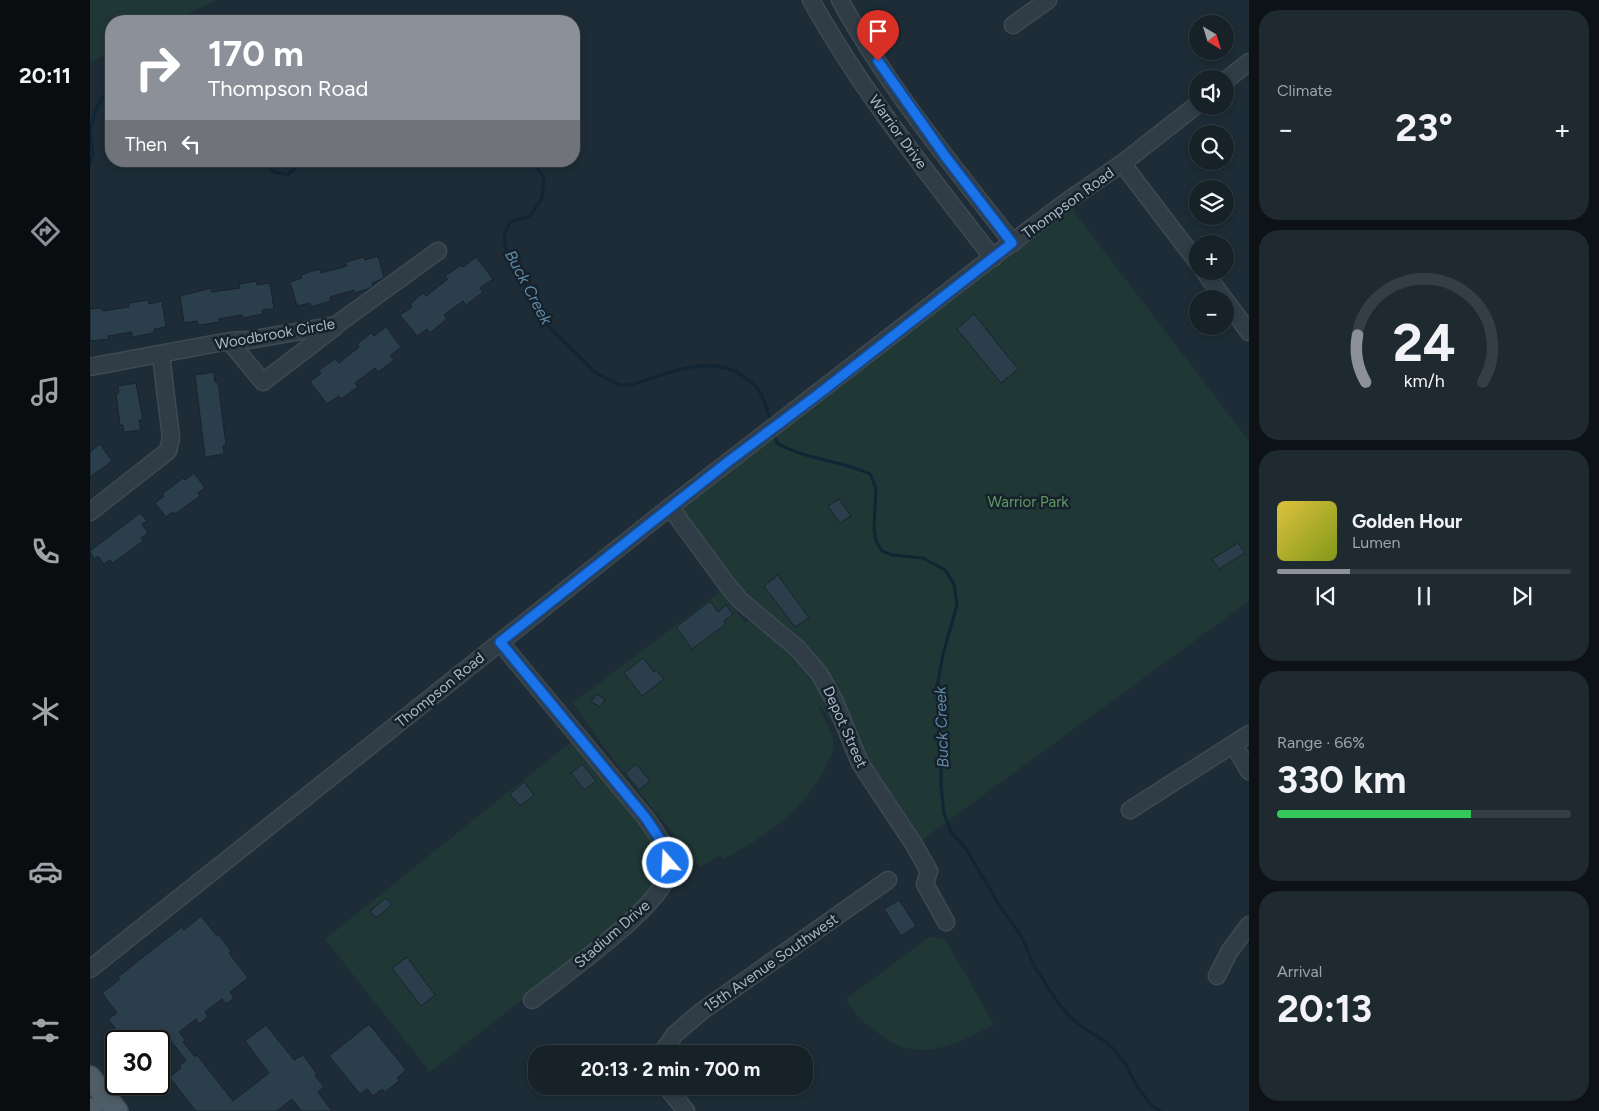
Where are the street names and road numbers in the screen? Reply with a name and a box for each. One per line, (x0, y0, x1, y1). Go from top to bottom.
street label: Warrior Drive (865, 91, 931, 173)
street label: Thompson Road (1019, 164, 1117, 242)
street label: Woodbrook Circle (214, 315, 336, 353)
street label: Thompson Road (392, 649, 488, 731)
street label: Depot Street (819, 683, 871, 771)
street label: Stadium Drive (571, 896, 653, 972)
street label: 15th Avenue Southwest (700, 910, 842, 1016)

